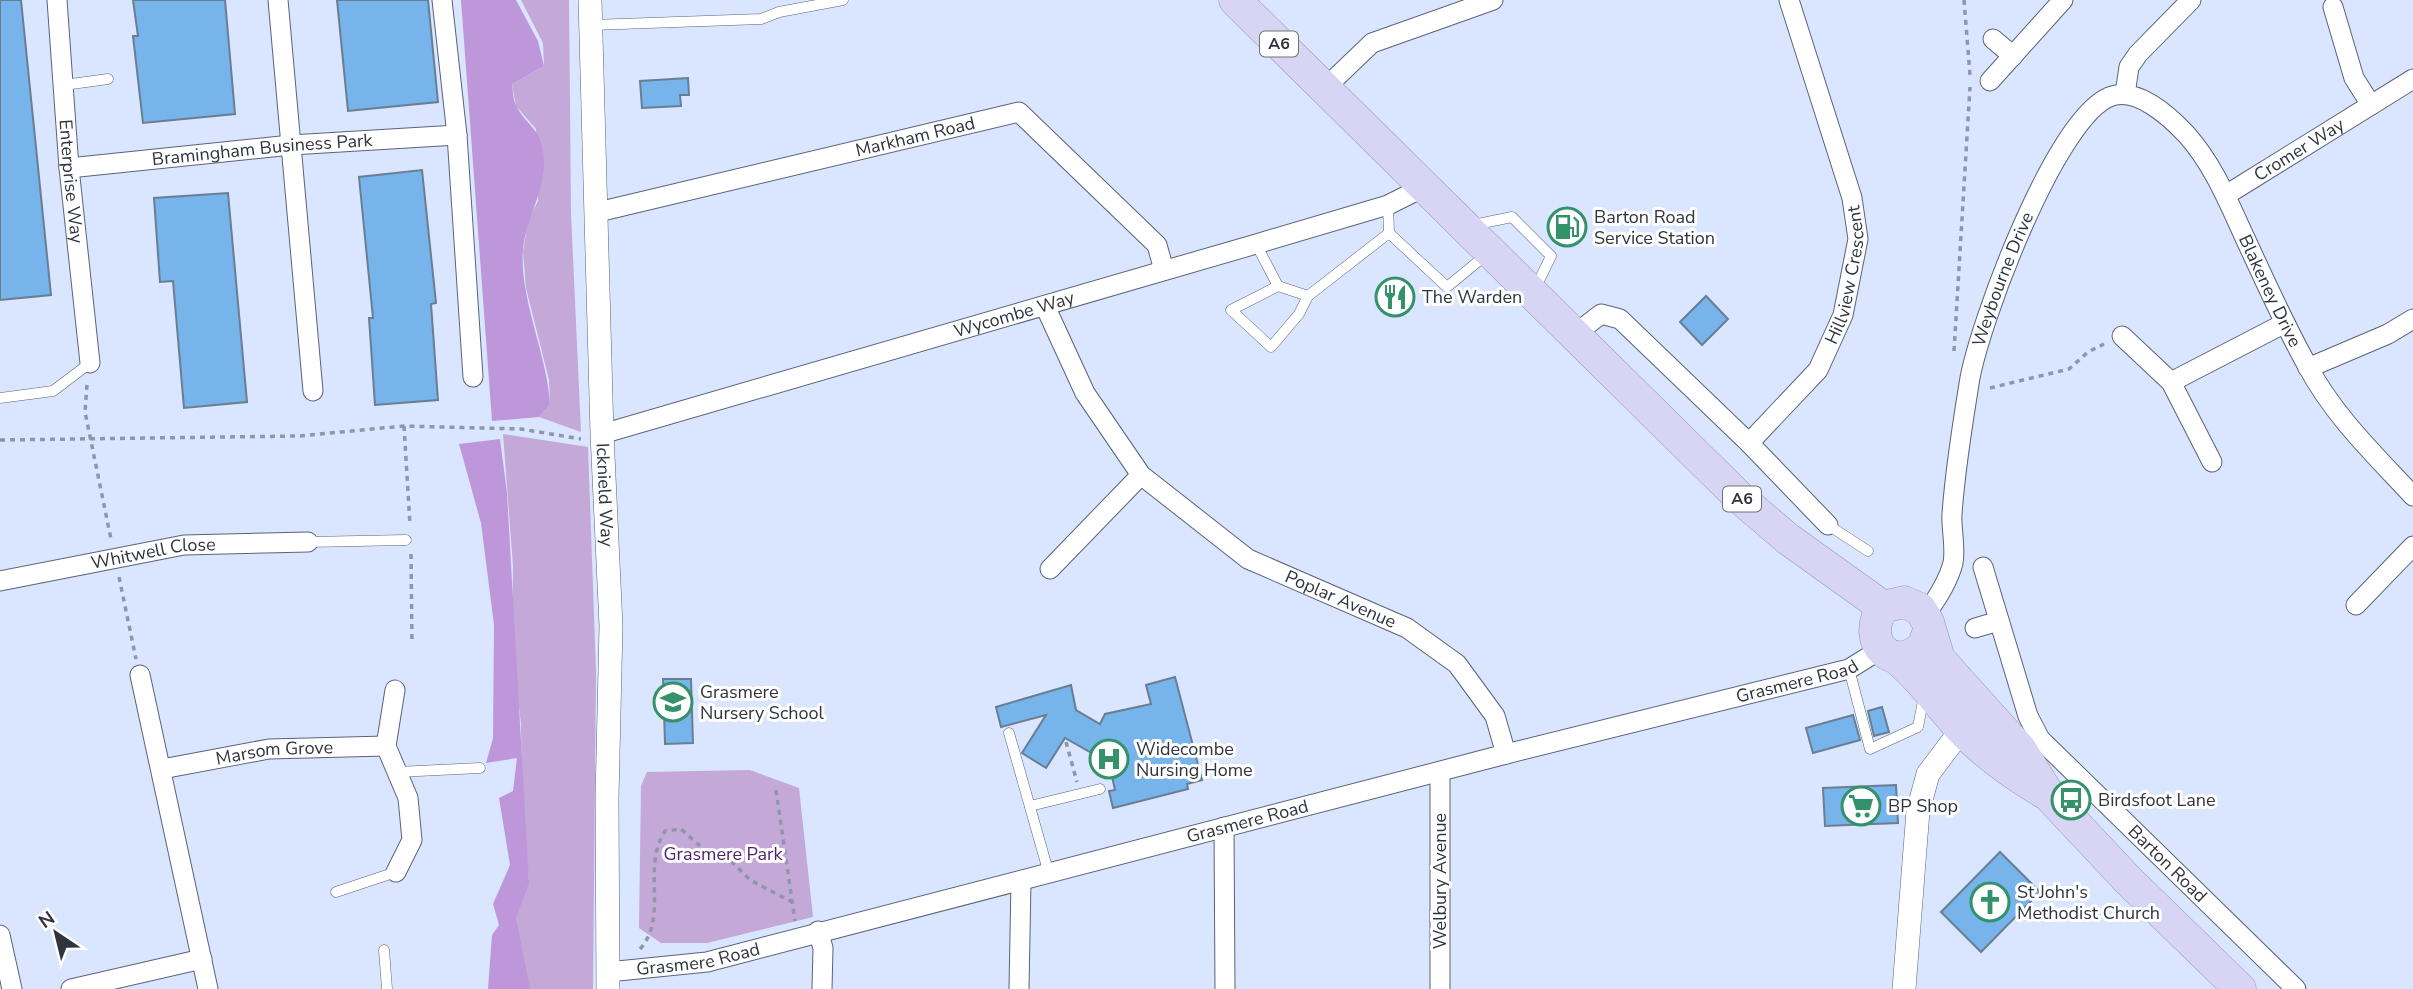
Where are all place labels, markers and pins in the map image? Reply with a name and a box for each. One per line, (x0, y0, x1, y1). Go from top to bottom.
place label: Barton Road Service Station (1594, 205, 1715, 250)
fuel station icon: Barton Road Service Station (1546, 206, 1588, 248)
restaurant icon: The Warden (1374, 276, 1416, 318)
place label: The Warden (1422, 285, 1522, 309)
place label: Grasmere Nursery School (700, 680, 825, 725)
school or university icon: Grasmere Nursery School (652, 681, 694, 723)
place label: Widecombe Nursing Home (1136, 737, 1253, 782)
hospital icon: Widecombe Nursing Home (1088, 738, 1130, 780)
bus stop icon: Birdsfoot Lane (2050, 779, 2092, 821)
supermarket icon: BP Shop (1840, 785, 1882, 827)
place label: Birdsfoot Lane (2098, 788, 2216, 812)
place label: BP Shop (1888, 794, 1958, 818)
place label: St John's Methodist Church (2017, 880, 2160, 925)
church icon: St John's Methodist Church (1969, 881, 2011, 923)

